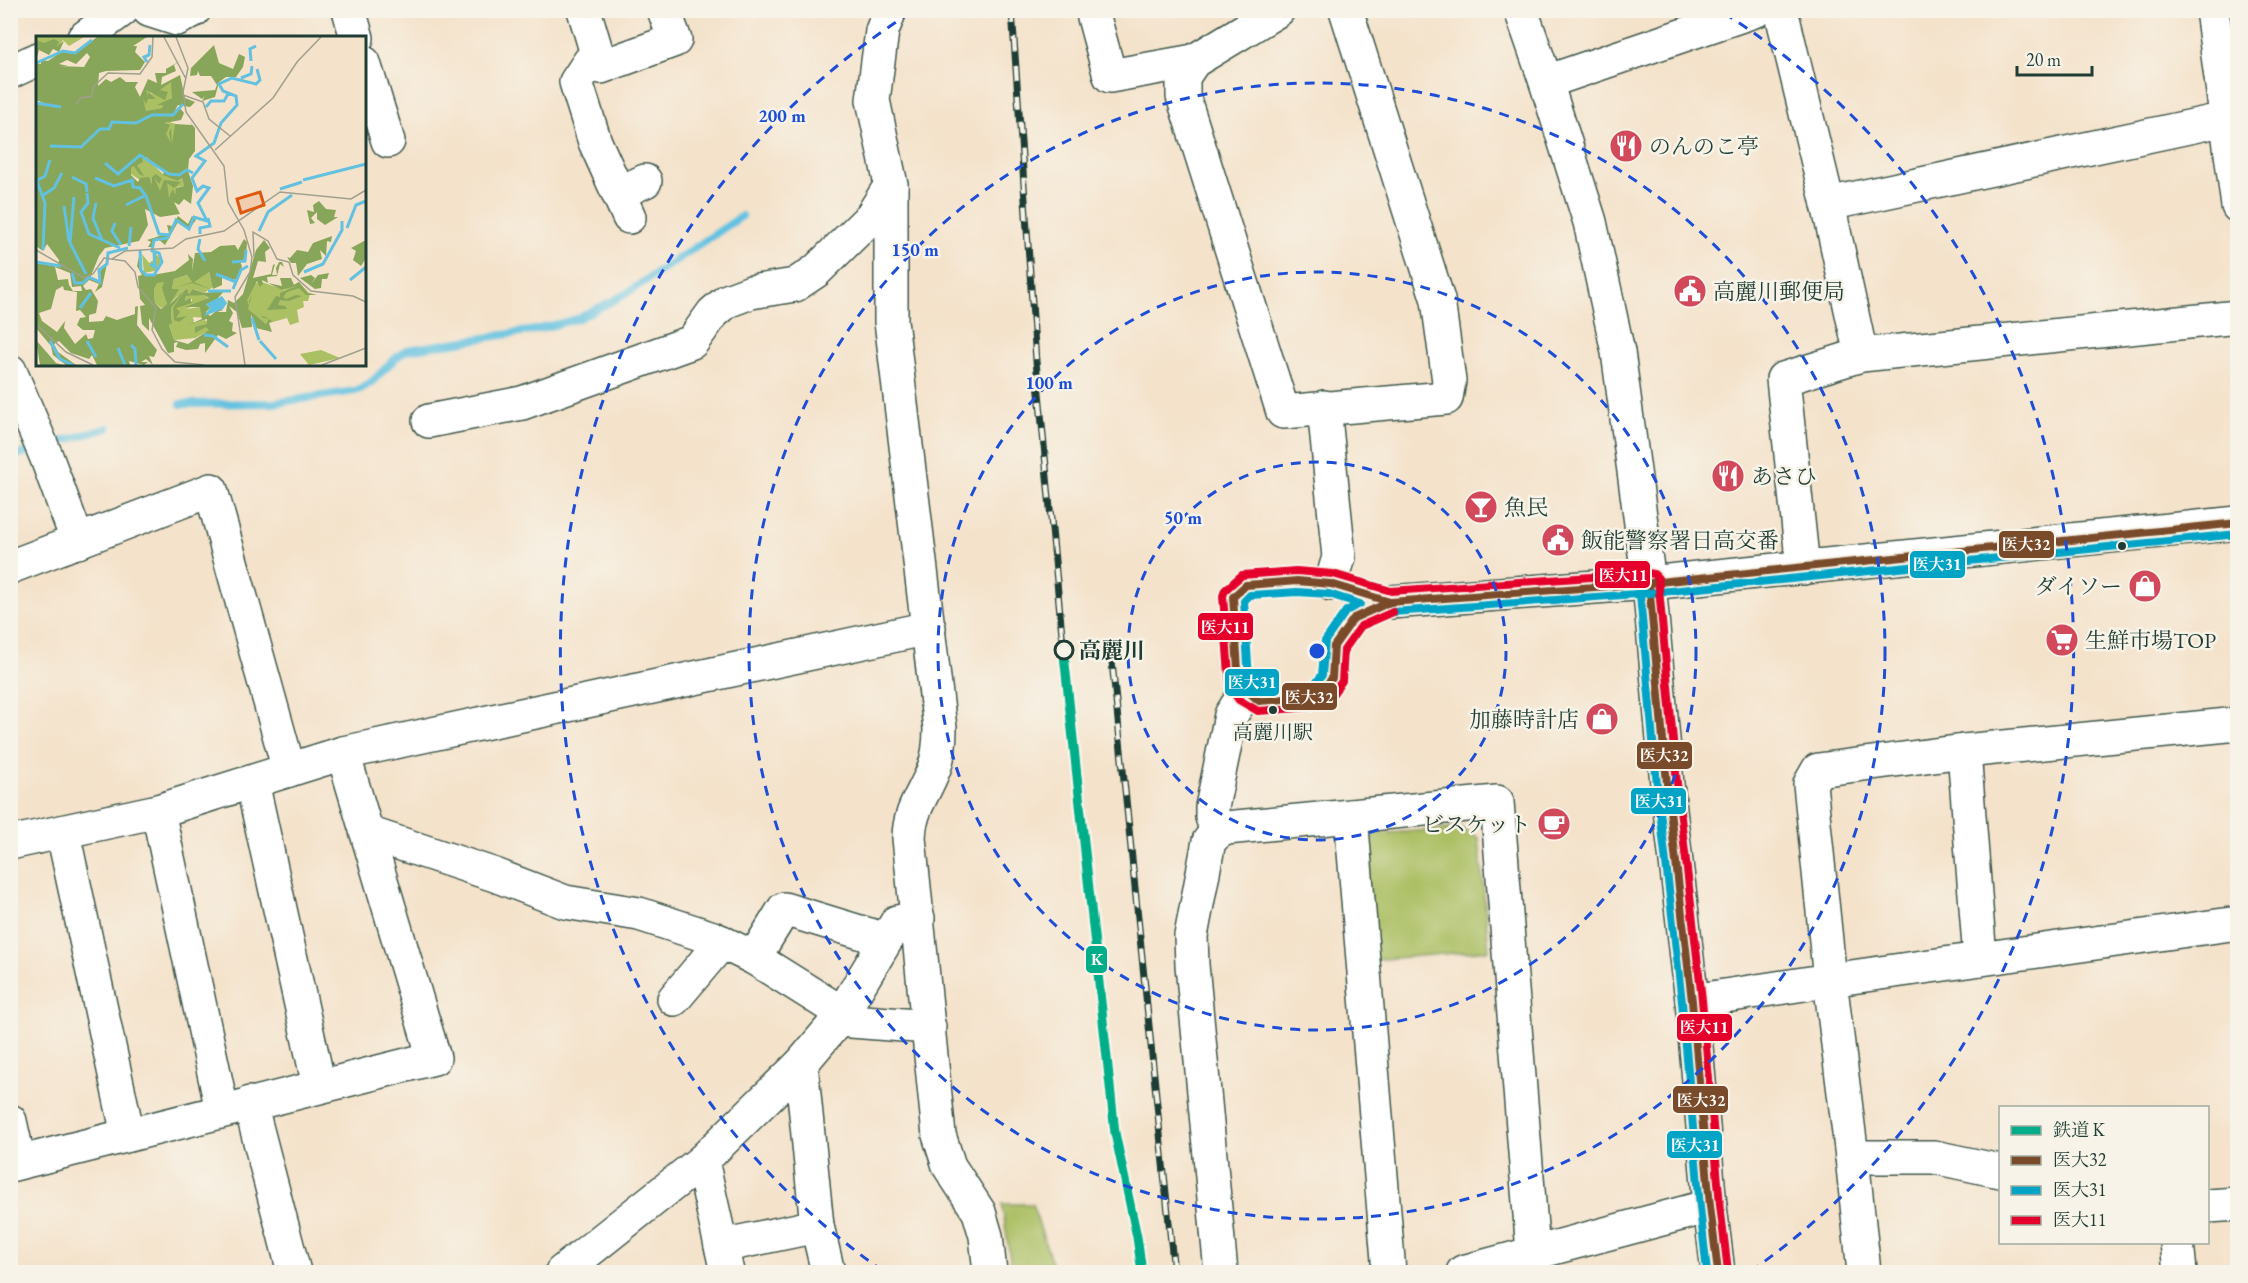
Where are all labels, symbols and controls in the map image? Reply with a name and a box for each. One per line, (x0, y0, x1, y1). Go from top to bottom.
inset map (36, 36, 366, 366)
scale bar (2017, 39, 2092, 77)
text: 20 m (2026, 48, 2061, 71)
text: 200 m (758, 104, 806, 127)
restaurant icon: のんのこ亭 (1608, 128, 1644, 164)
place label: のんのこ亭 (1649, 132, 1759, 161)
text: 150 m (891, 238, 939, 261)
public building icon: 高麗川郵便局 (1672, 273, 1708, 309)
place label: 高麗川郵便局 (1713, 277, 1845, 306)
text: 100 m (1025, 371, 1073, 394)
restaurant icon: あさひ (1710, 458, 1746, 494)
place label: あさひ (1751, 462, 1817, 491)
bar icon: 魚民 (1463, 489, 1499, 525)
place label: 魚民 (1504, 493, 1548, 522)
text: 50 m (1164, 506, 1202, 529)
public building icon: 飯能警察署日高交番 (1540, 522, 1576, 558)
place label: 飯能警察署日高交番 (1581, 526, 1779, 555)
line badge: 医大32 (1998, 530, 2055, 559)
text: 医大32 (2002, 534, 2051, 555)
unlabelled marker (2116, 540, 2128, 552)
line badge: 医大31 (1909, 550, 1966, 579)
text: 医大31 (1913, 554, 1961, 575)
line badge: 医大11 (1594, 560, 1651, 589)
text: 医大11 (1599, 565, 1647, 586)
shop icon: ダイソー (2127, 568, 2163, 604)
place label: ダイソー (2034, 572, 2122, 601)
line badge: 医大11 (1197, 612, 1254, 641)
text: 医大11 (1201, 617, 1249, 638)
supermarket icon: 生鮮市場TOP (2044, 622, 2080, 658)
place label: 生鮮市場TOP (2085, 626, 2216, 655)
place label: 高麗川 (1079, 636, 1145, 665)
marker: 高麗川 (1054, 640, 1074, 660)
centre of rings (1307, 641, 1327, 661)
line badge: 医大31 (1224, 668, 1280, 697)
text: 医大31 (1228, 672, 1276, 693)
line badge: 医大32 (1281, 682, 1338, 711)
text: 医大32 (1285, 687, 1334, 708)
shop icon: 加藤時計店 (1584, 701, 1620, 737)
marker: 高麗川駅 (1267, 704, 1279, 716)
place label: 加藤時計店 (1469, 705, 1579, 734)
place label: 高麗川駅 (1233, 719, 1313, 745)
line badge: 医大32 (1636, 741, 1693, 770)
text: 医大32 (1640, 745, 1689, 766)
line badge: 医大31 (1630, 787, 1687, 815)
text: 医大31 (1635, 791, 1683, 812)
cafe icon: ビスケット (1536, 806, 1572, 842)
place label: ビスケット (1422, 810, 1531, 839)
line badge: K (1085, 945, 1108, 974)
text: K (1091, 949, 1104, 970)
line badge: 医大11 (1676, 1013, 1733, 1042)
text: 医大11 (1680, 1017, 1728, 1038)
line badge: 医大32 (1672, 1085, 1729, 1114)
text: 医大32 (1677, 1090, 1726, 1111)
legend (1999, 1106, 2209, 1244)
text: 鉄道 K (2053, 1118, 2106, 1141)
line badge: 医大31 (1666, 1130, 1723, 1159)
text: 医大31 (1671, 1135, 1719, 1156)
text: 医大32 (2053, 1148, 2107, 1171)
text: 医大31 (2053, 1178, 2106, 1201)
text: 医大11 (2053, 1208, 2106, 1231)

